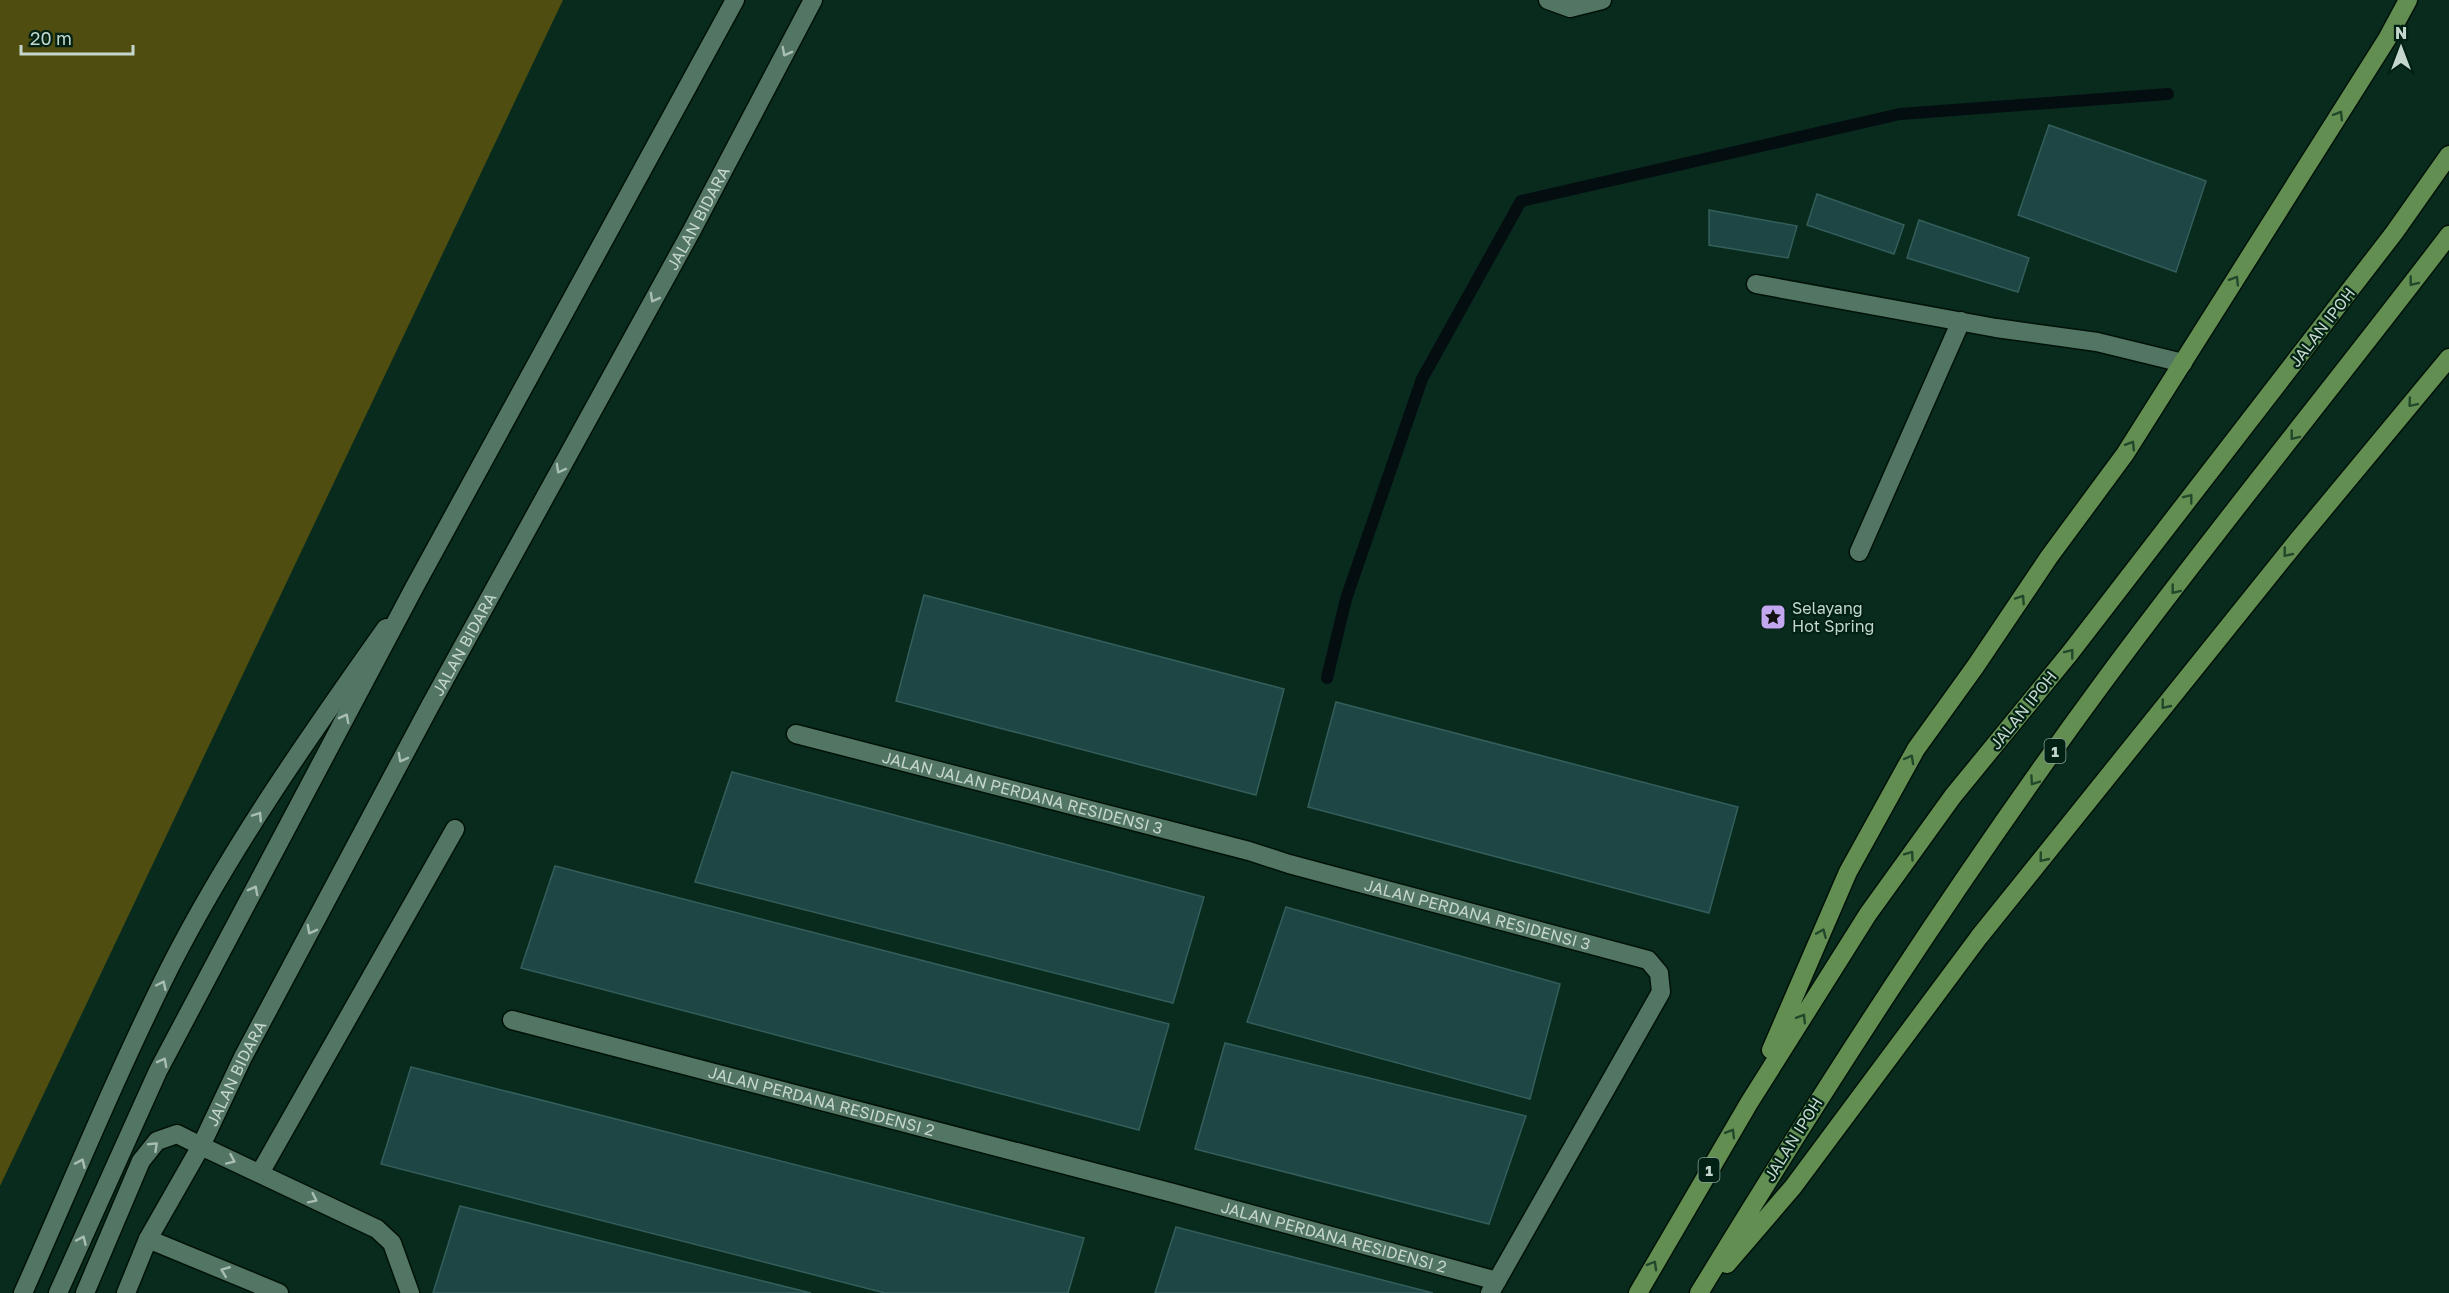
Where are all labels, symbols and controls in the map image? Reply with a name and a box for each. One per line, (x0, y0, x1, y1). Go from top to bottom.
scale bar (21, 18, 134, 56)
north arrow (2371, 18, 2431, 78)
text: N (2395, 23, 2407, 43)
text: 20 m (30, 27, 72, 49)
one-way arrow (782, 45, 793, 56)
one-way arrow (2332, 111, 2344, 121)
street label: JALAN BIDARA (662, 163, 734, 274)
one-way arrow (2410, 275, 2421, 286)
one-way arrow (2228, 276, 2239, 287)
street label: JALAN IPOH (2285, 283, 2359, 371)
one-way arrow (650, 291, 661, 302)
one-way arrow (2408, 396, 2419, 407)
one-way arrow (2290, 429, 2301, 440)
one-way arrow (2123, 441, 2135, 451)
one-way arrow (556, 462, 567, 473)
one-way arrow (2182, 494, 2193, 505)
one-way arrow (2284, 546, 2295, 557)
one-way arrow (2171, 584, 2182, 595)
street label: JALAN BIDARA (428, 589, 501, 699)
one-way arrow (2014, 595, 2025, 606)
place label: Selayang Hot Spring (1792, 598, 1874, 636)
place icon: Selayang Hot Spring (1758, 602, 1788, 632)
one-way arrow (2063, 649, 2074, 660)
street label: JALAN IPOH (1985, 667, 2061, 753)
one-way arrow (2162, 699, 2173, 710)
one-way arrow (338, 713, 350, 724)
road number: 1 (2044, 739, 2066, 763)
street label: JALAN JALAN PERDANA RESIDENSI 3 (880, 747, 1165, 838)
one-way arrow (398, 751, 409, 762)
one-way arrow (1903, 755, 1914, 765)
one-way arrow (2030, 774, 2041, 785)
one-way arrow (251, 811, 262, 822)
one-way arrow (1903, 851, 1914, 862)
one-way arrow (2040, 851, 2051, 862)
street label: JALAN PERDANA RESIDENSI 3 (1362, 875, 1593, 954)
one-way arrow (247, 886, 258, 896)
one-way arrow (306, 924, 318, 935)
one-way arrow (1815, 928, 1827, 939)
one-way arrow (154, 981, 166, 992)
one-way arrow (1795, 1013, 1806, 1024)
street label: JALAN BIDARA (202, 1017, 271, 1129)
one-way arrow (155, 1058, 167, 1069)
street label: JALAN PERDANA RESIDENSI 2 (706, 1062, 937, 1140)
street label: JALAN IPOH (1759, 1093, 1827, 1185)
one-way arrow (1724, 1129, 1735, 1139)
one-way arrow (147, 1143, 158, 1153)
one-way arrow (224, 1152, 235, 1164)
one-way arrow (73, 1158, 85, 1169)
road number: 1 (1698, 1158, 1720, 1182)
one-way arrow (307, 1192, 317, 1203)
street label: JALAN PERDANA RESIDENSI 2 (1219, 1197, 1449, 1277)
one-way arrow (74, 1235, 86, 1246)
one-way arrow (1646, 1261, 1658, 1271)
one-way arrow (221, 1266, 232, 1278)

